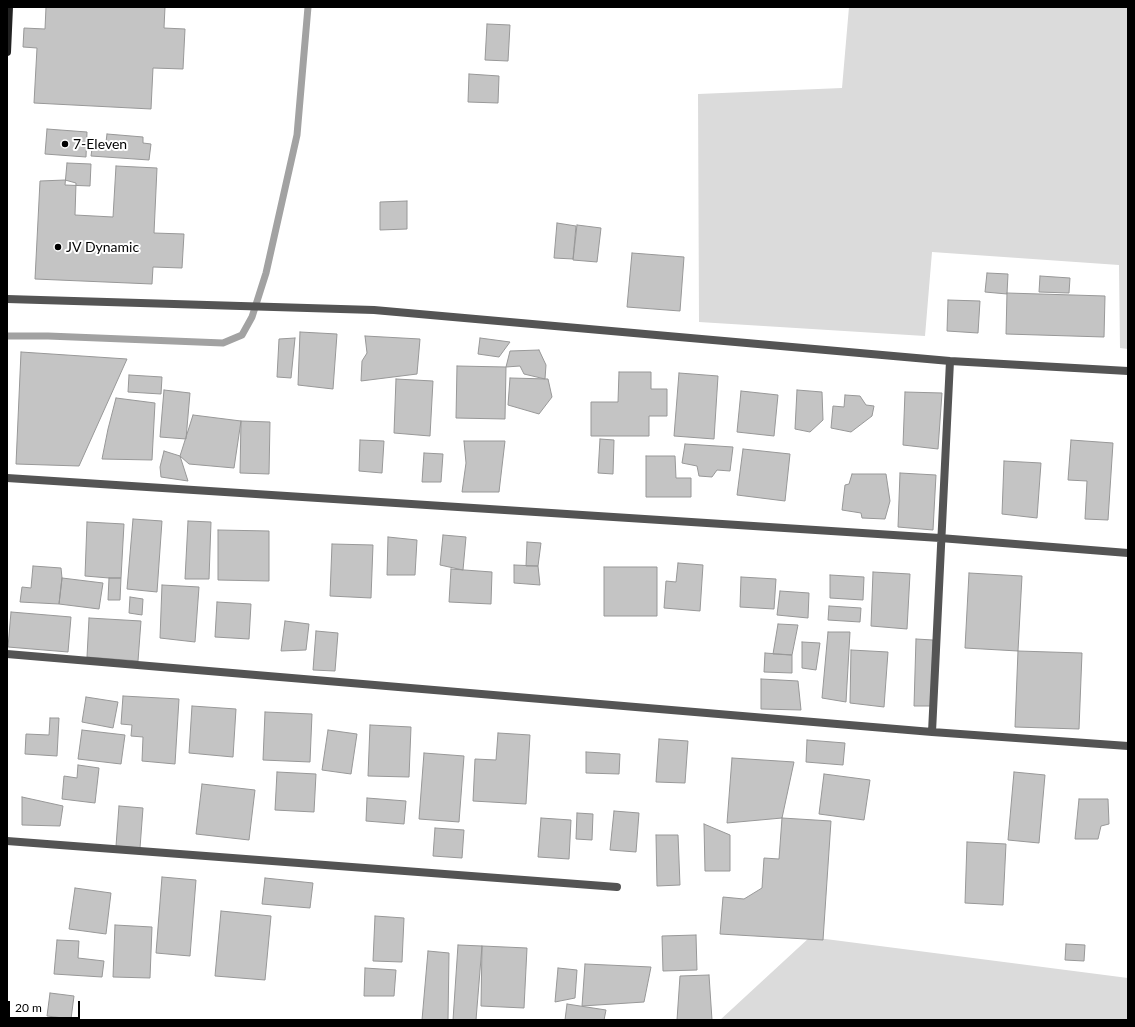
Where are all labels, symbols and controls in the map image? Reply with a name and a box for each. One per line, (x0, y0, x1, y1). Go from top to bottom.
place label: 7-Eleven (73, 136, 127, 152)
marker: 7-Eleven (60, 139, 70, 149)
place label: JV Dynamic (66, 239, 139, 255)
marker: JV Dynamic (53, 242, 63, 252)
scale bar (10, 993, 82, 1019)
text: 20 m (15, 1000, 42, 1015)

